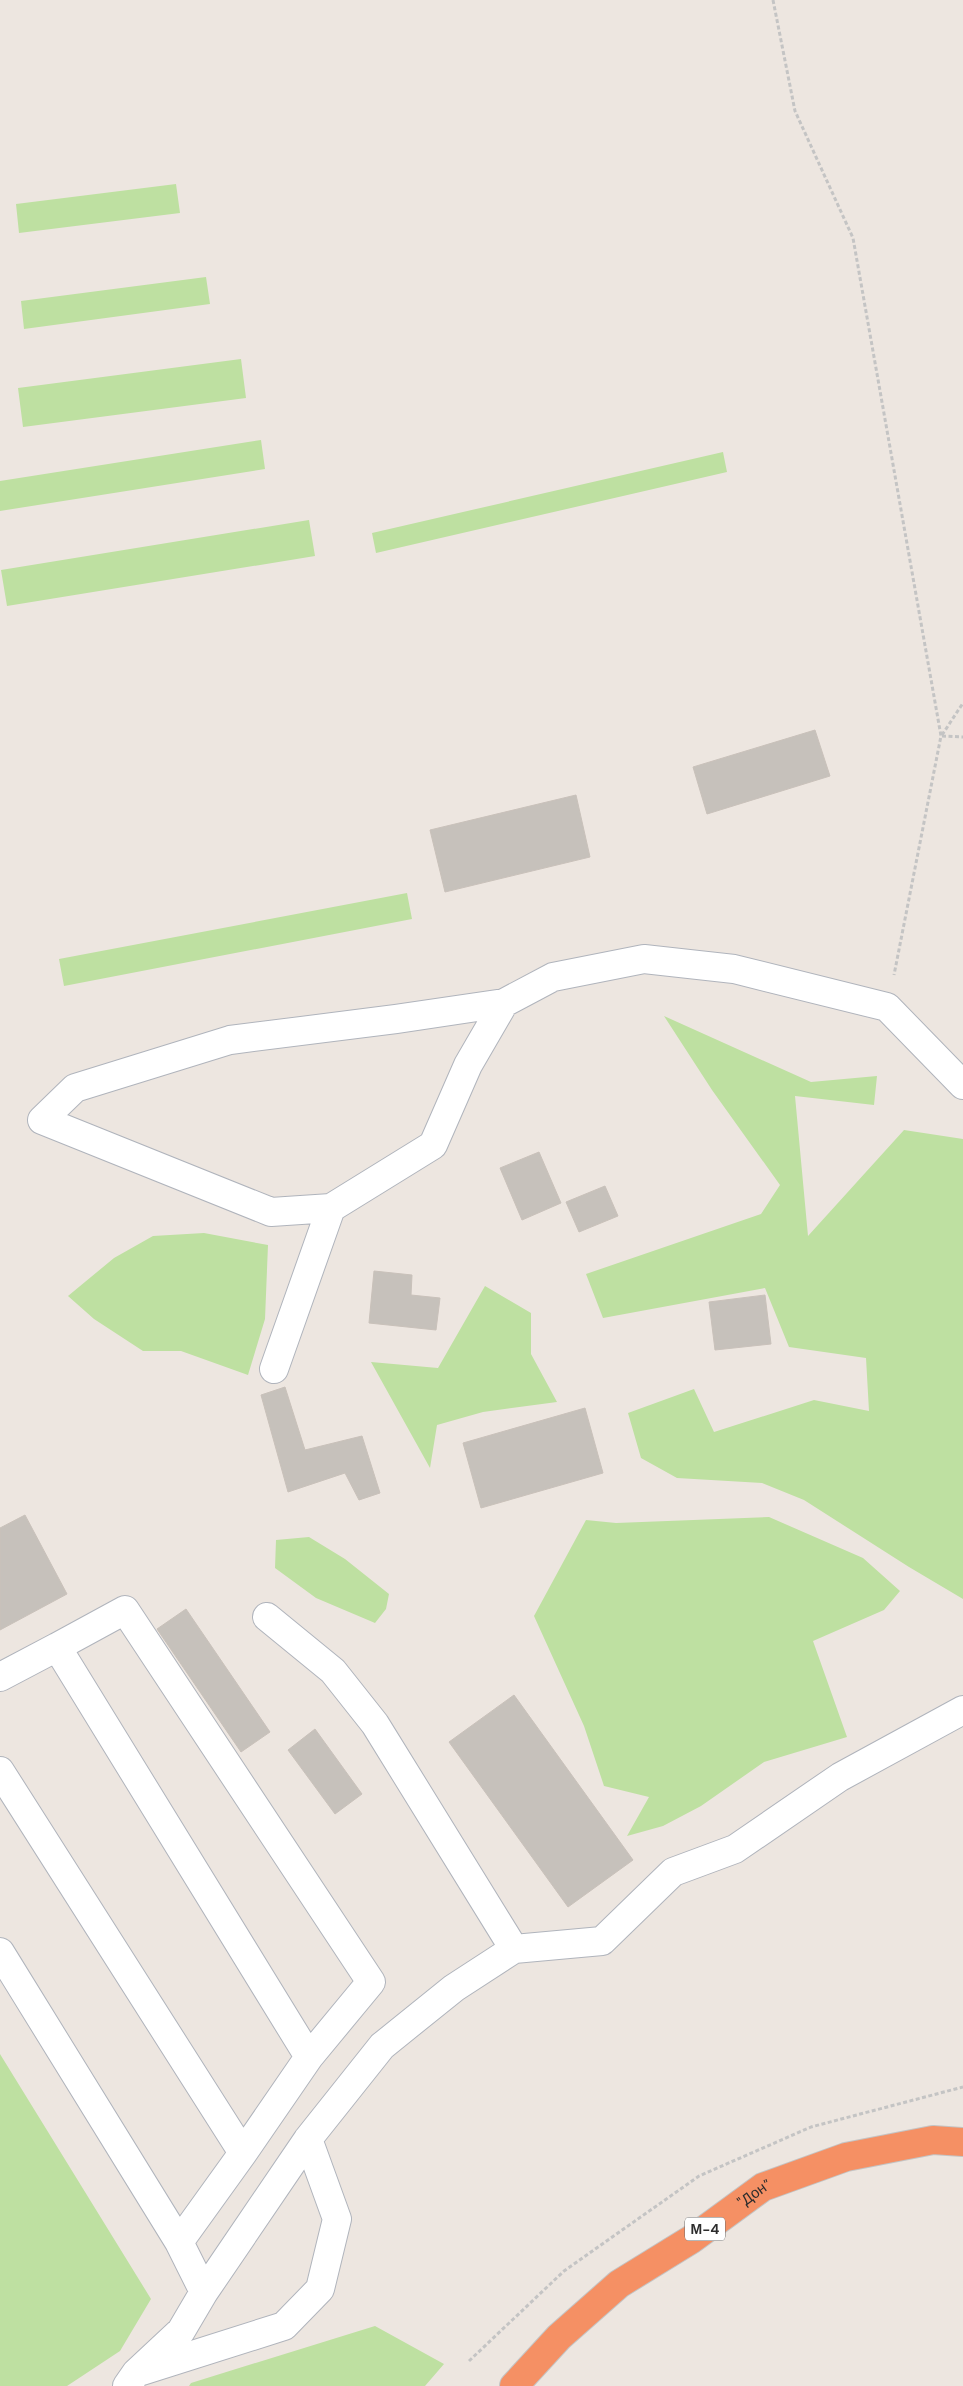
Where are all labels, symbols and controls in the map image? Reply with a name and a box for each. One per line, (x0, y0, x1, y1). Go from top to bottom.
street label: "Дон" (734, 2175, 773, 2212)
road number: М-4 (685, 2218, 725, 2240)

